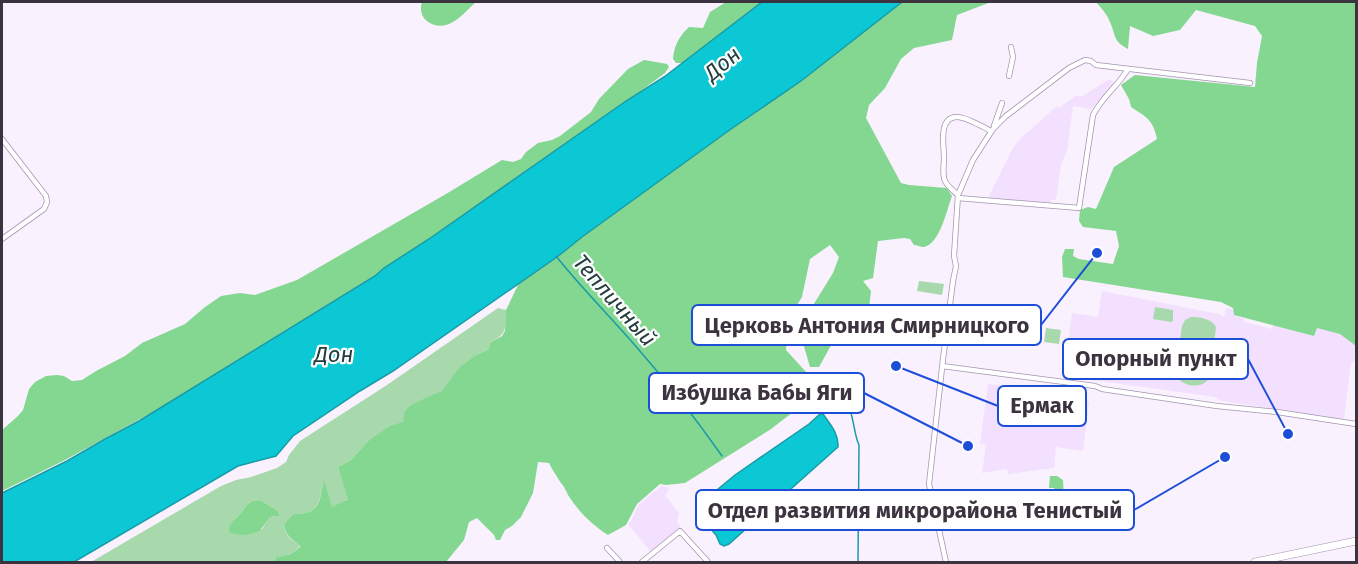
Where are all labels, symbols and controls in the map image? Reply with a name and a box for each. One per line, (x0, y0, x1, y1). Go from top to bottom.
water label: Дон (697, 41, 746, 88)
water label: Тепличный (567, 249, 662, 352)
callout: Церковь Антония Смирницкого (692, 305, 1041, 345)
text: Церковь Антония Смирницкого (705, 312, 1030, 339)
callout: Опорный пункт (1063, 339, 1248, 379)
water label: Дон (313, 341, 353, 368)
text: Опорный пункт (1075, 345, 1237, 372)
callout: Избушка Бабы Яги (649, 373, 864, 413)
text: Избушка Бабы Яги (661, 379, 853, 406)
callout: Ермак (998, 386, 1086, 426)
text: Ермак (1010, 392, 1075, 419)
callout: Отдел развития микрорайона Тенистый (696, 490, 1134, 530)
text: Отдел развития микрорайона Тенистый (708, 497, 1122, 524)

